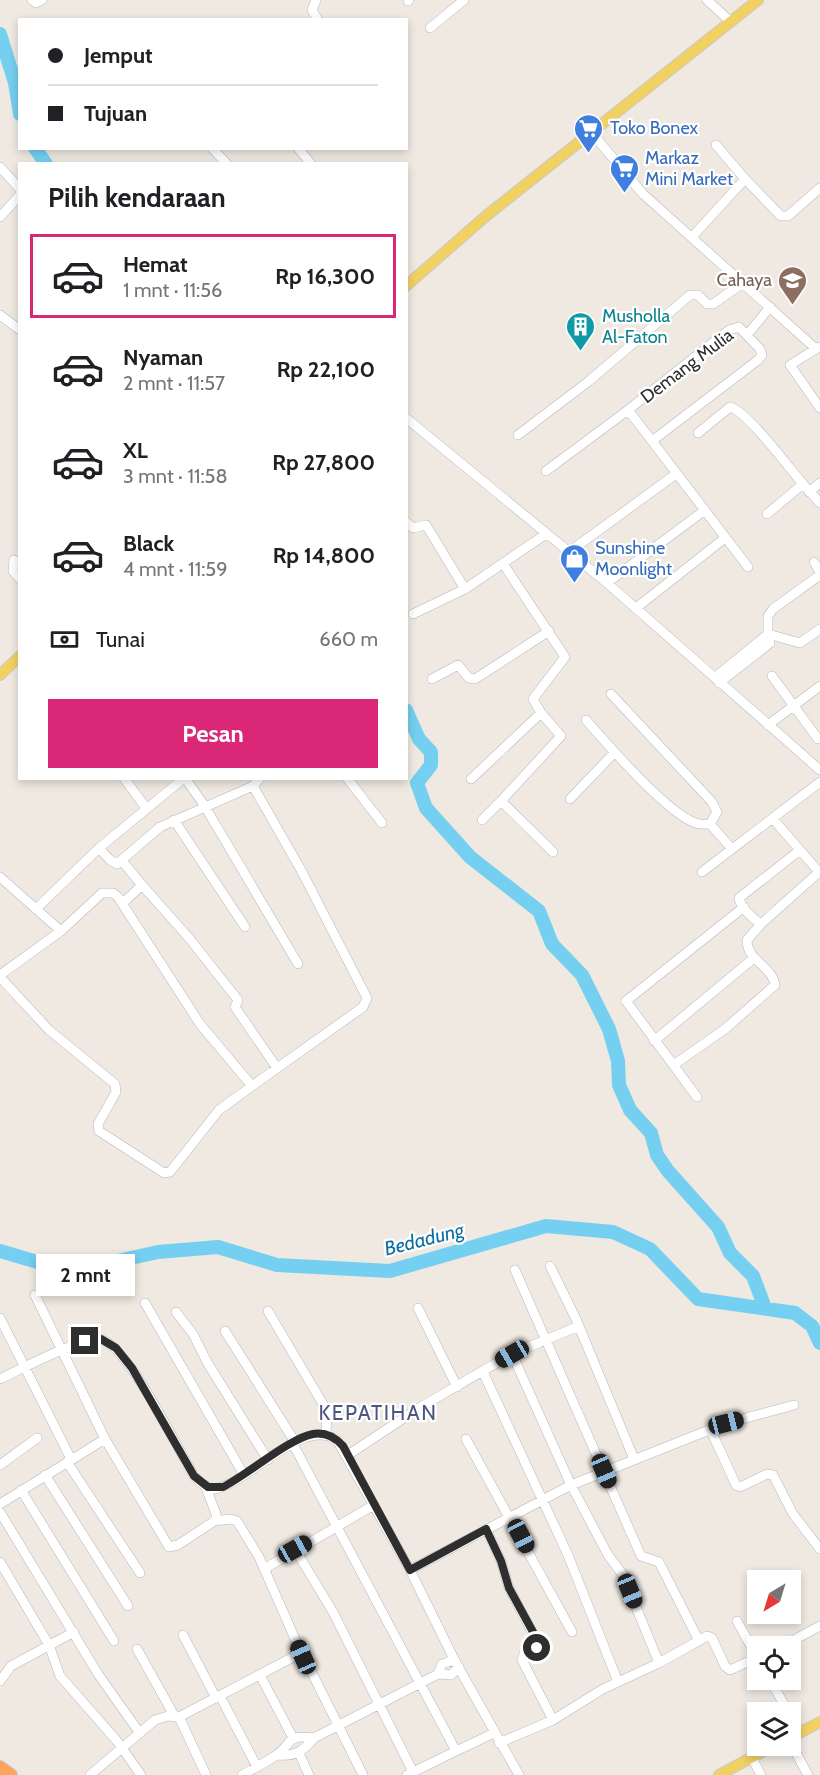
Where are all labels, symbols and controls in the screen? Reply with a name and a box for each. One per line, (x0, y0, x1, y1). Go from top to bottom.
text: Jemput (84, 42, 153, 69)
text: Tujuan (84, 100, 147, 127)
supermarket icon: Toko Bonex (573, 112, 605, 154)
place label: Toko Bonex (610, 117, 699, 139)
place label: Markaz Mini Market (645, 147, 733, 190)
supermarket icon: Markaz Mini Market (608, 152, 640, 194)
text: Pilih kendaraan (48, 181, 226, 214)
icon: car (51, 249, 105, 303)
text: Hemat (123, 251, 188, 278)
text: Rp 16,300 (275, 263, 375, 290)
school or university icon: Cahaya (777, 264, 809, 306)
place label: Cahaya (717, 269, 772, 291)
text: 1 mnt · 11:56 (123, 278, 222, 302)
place label: Musholla Al-Faton (602, 305, 670, 348)
building icon: Musholla Al-Faton (565, 310, 597, 352)
street label: Demang Mulia (636, 324, 738, 408)
icon: car (51, 342, 105, 396)
text: Nyaman (123, 344, 203, 371)
text: Rp 22,100 (277, 356, 375, 383)
text: 2 mnt · 11:57 (123, 371, 225, 395)
icon: car (51, 435, 105, 489)
text: XL (123, 437, 148, 464)
text: Rp 27,800 (272, 449, 375, 476)
text: 3 mnt · 11:58 (123, 464, 228, 488)
icon: car (51, 528, 105, 582)
text: Black (123, 530, 174, 557)
place label: Sunshine Moonlight (595, 537, 672, 580)
text: Rp 14,800 (273, 542, 375, 569)
shop icon: Sunshine Moonlight (558, 542, 590, 584)
text: 4 mnt · 11:59 (123, 557, 228, 581)
icon: cash (48, 623, 81, 656)
text: Tunai (96, 626, 145, 653)
text: 660 m (319, 627, 378, 651)
button: Pesan (48, 699, 378, 768)
water label: Bedadung (382, 1217, 467, 1260)
callout: 2 mnt (36, 1254, 134, 1296)
text: 2 mnt (60, 1263, 111, 1287)
route end (71, 1327, 98, 1354)
car (492, 1337, 532, 1371)
district label: KEPATIHAN (318, 1400, 438, 1425)
car (706, 1410, 746, 1436)
car (589, 1451, 619, 1491)
car (505, 1516, 537, 1556)
car (275, 1532, 315, 1566)
north arrow (747, 1570, 801, 1624)
map controls (747, 1570, 801, 1756)
car (615, 1571, 645, 1611)
route start (523, 1634, 550, 1661)
button: locate (747, 1636, 801, 1690)
car (287, 1637, 319, 1677)
button: layers (747, 1702, 801, 1756)

